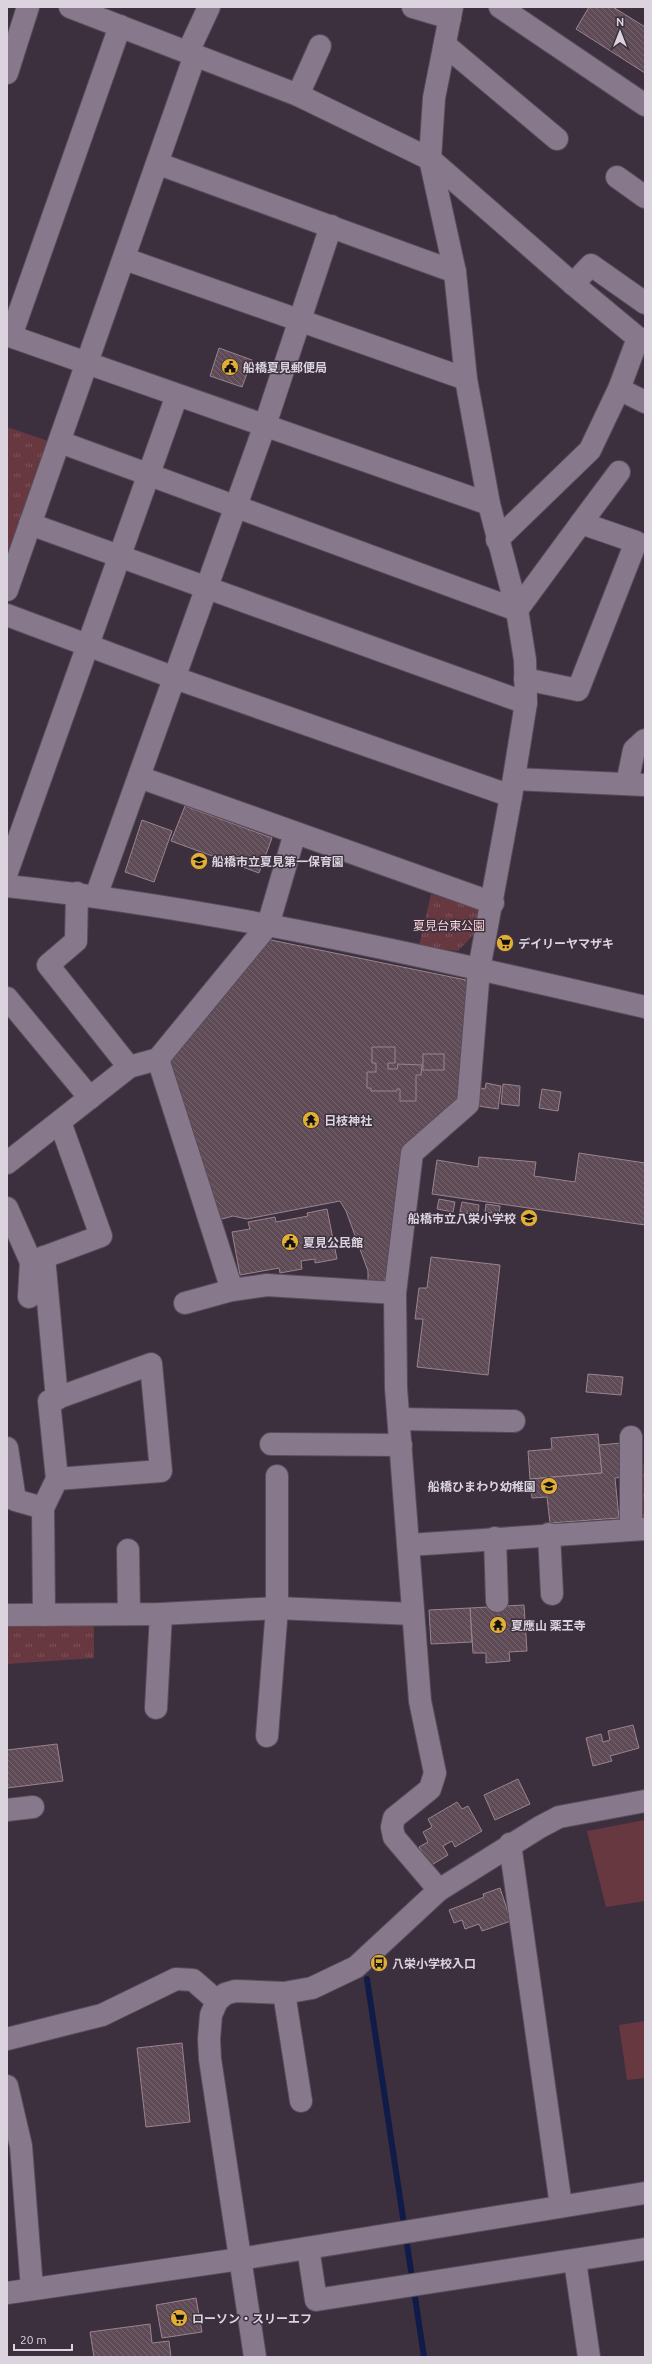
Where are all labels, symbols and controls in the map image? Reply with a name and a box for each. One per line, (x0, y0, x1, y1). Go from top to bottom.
north arrow (600, 12, 640, 52)
text: N (616, 16, 624, 28)
public building icon: 船橋夏見郵便局 (220, 357, 240, 377)
place label: 船橋夏見郵便局 (243, 361, 327, 374)
school or university icon: 船橋市立夏見第一保育園 (189, 851, 209, 871)
place label: 船橋市立夏見第一保育園 (212, 855, 344, 868)
park label: 夏見台東公園 (413, 919, 485, 932)
supermarket icon: デイリーヤマザキ (495, 933, 515, 953)
place label: デイリーヤマザキ (518, 937, 614, 950)
temple icon: 日枝神社 (301, 1110, 321, 1130)
place label: 日枝神社 (324, 1114, 372, 1127)
school or university icon: 船橋市立八栄小学校 (519, 1208, 539, 1228)
place label: 船橋市立八栄小学校 (408, 1212, 516, 1225)
public building icon: 夏見公民館 (280, 1232, 300, 1252)
place label: 夏見公民館 (303, 1236, 363, 1249)
school or university icon: 船橋ひまわり幼稚園 (539, 1476, 559, 1496)
place label: 船橋ひまわり幼稚園 (428, 1480, 536, 1493)
temple icon: 夏應山 薬王寺 (488, 1615, 508, 1635)
place label: 夏應山 薬王寺 (511, 1619, 586, 1632)
bus stop icon: 八栄小学校入口 (369, 1953, 389, 1973)
place label: 八栄小学校入口 (392, 1957, 476, 1970)
supermarket icon: ローソン・スリーエフ (169, 2308, 189, 2328)
place label: ローソン・スリーエフ (192, 2312, 312, 2325)
scale bar (14, 2326, 72, 2352)
text: 20 m (20, 2333, 47, 2346)

